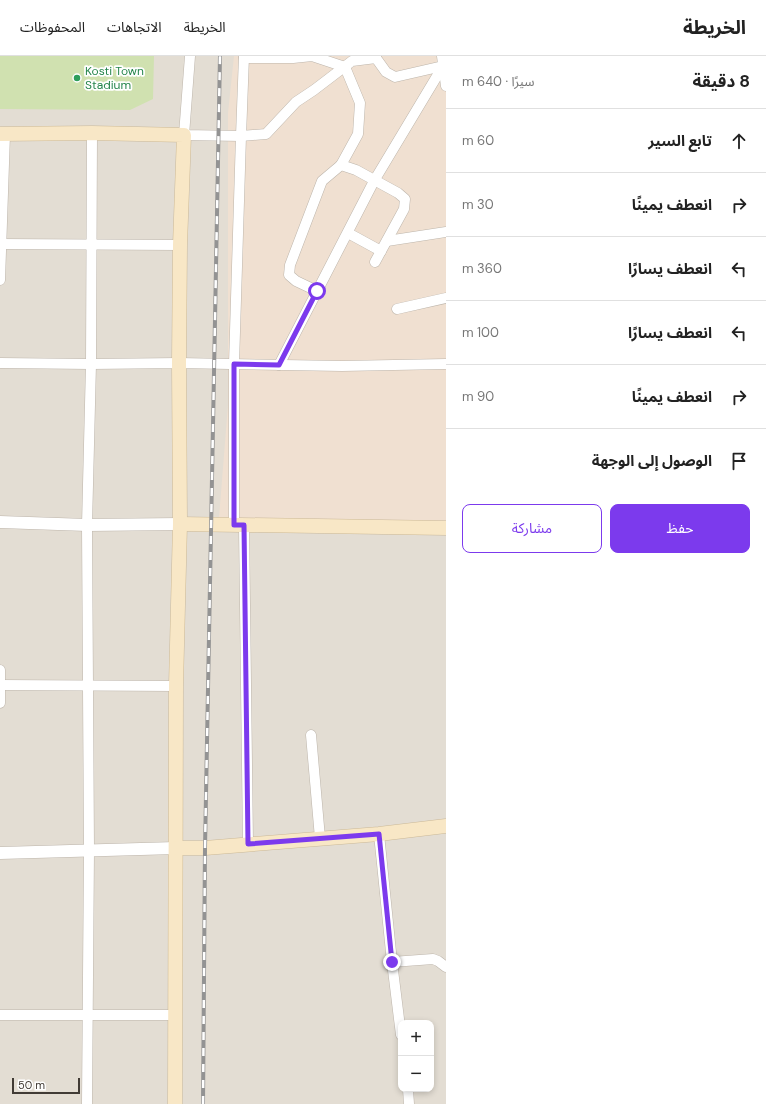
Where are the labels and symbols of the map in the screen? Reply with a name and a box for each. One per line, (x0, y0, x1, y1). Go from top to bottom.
place label: Kosti Town Stadium (85, 63, 144, 93)
marker: Kosti Town Stadium (72, 73, 82, 83)
route start (308, 282, 326, 300)
route end (383, 953, 401, 971)
scale bar (12, 1076, 80, 1095)

